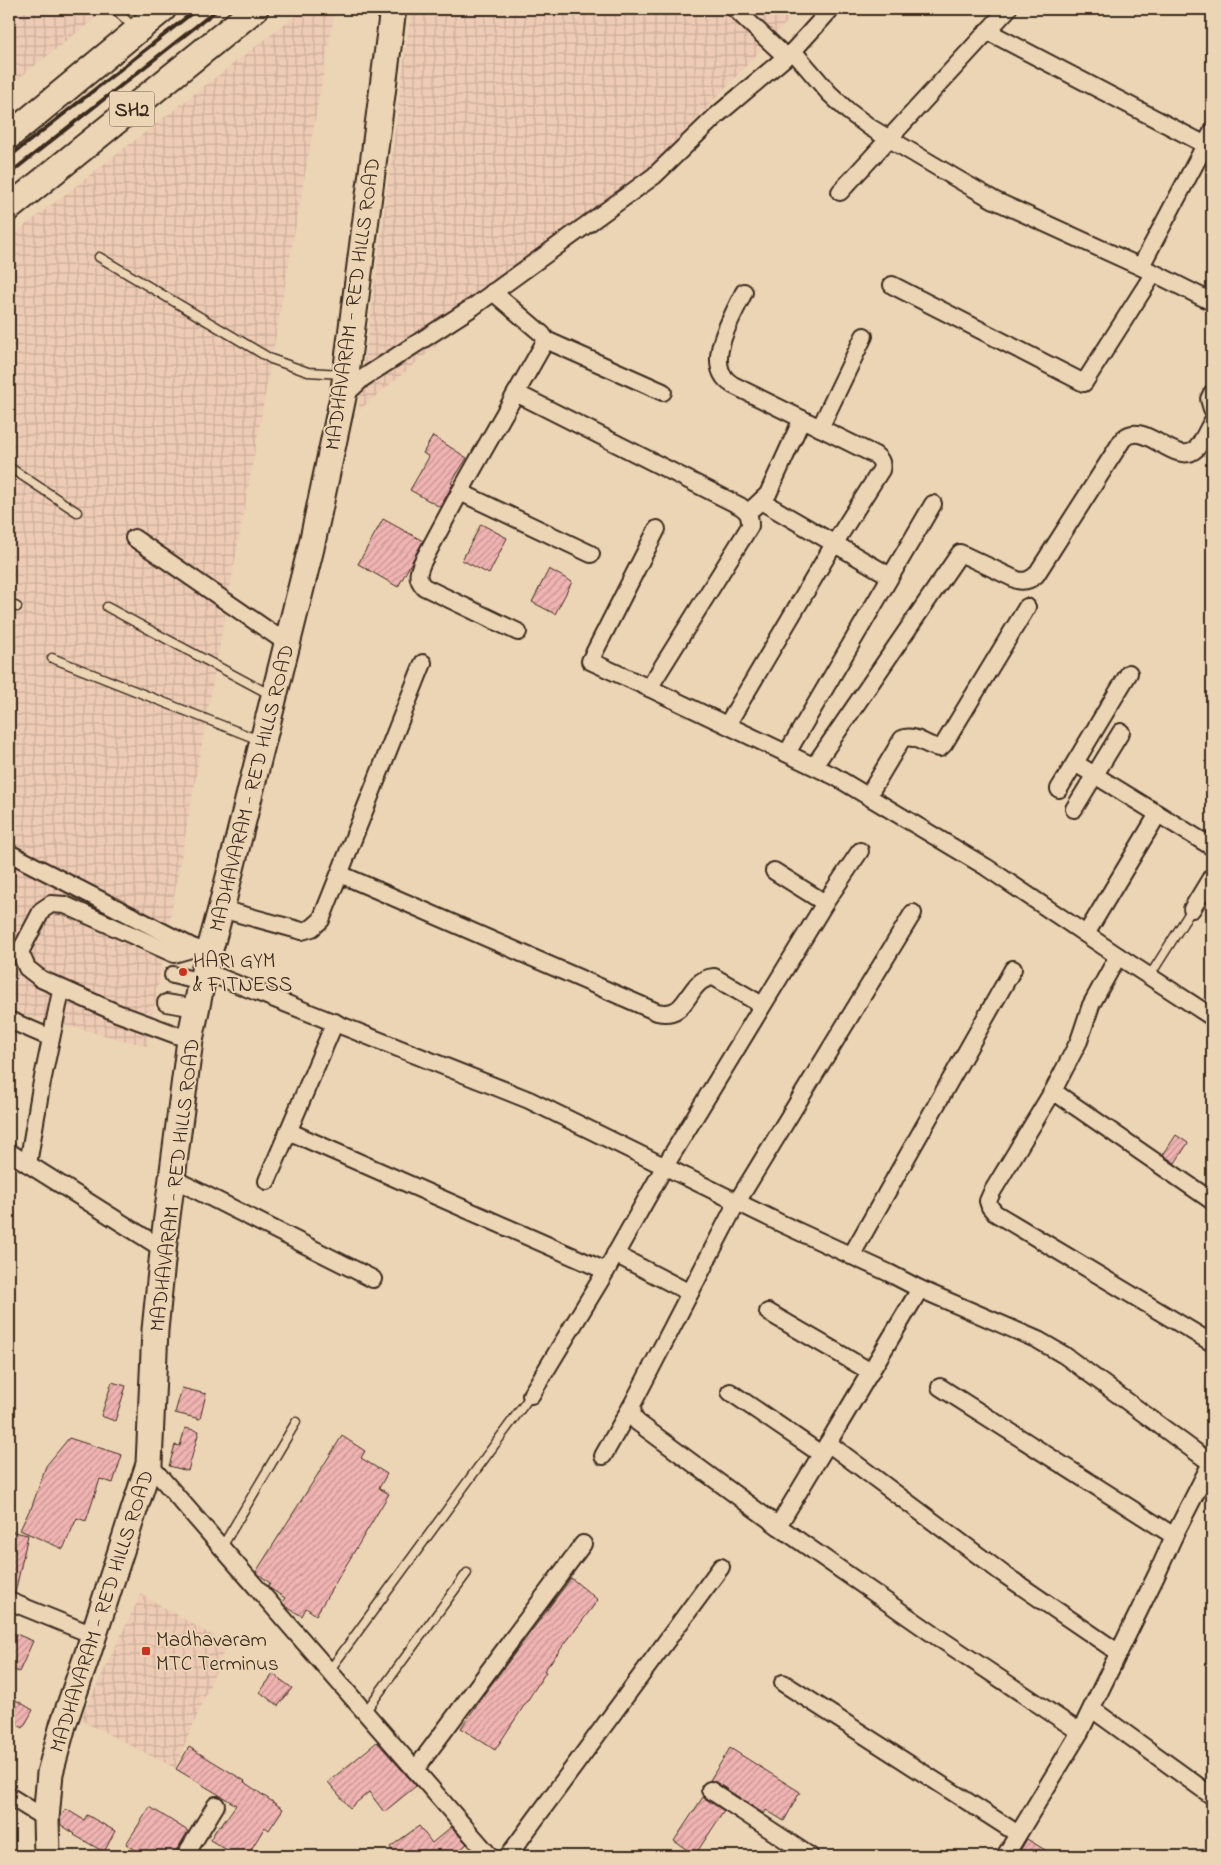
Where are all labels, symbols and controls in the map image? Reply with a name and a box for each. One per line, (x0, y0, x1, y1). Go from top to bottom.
road number: SH2 (110, 92, 154, 126)
street label: MADHAVARAM - RED HILLS ROAD (319, 156, 389, 452)
street label: MADHAVARAM - RED HILLS ROAD (203, 642, 303, 935)
place label: HARI GYM & FITNESS (193, 947, 292, 1001)
marker: HARI GYM & FITNESS (177, 966, 189, 978)
street label: MADHAVARAM - RED HILLS ROAD (143, 1037, 209, 1334)
street label: MADHAVARAM - RED HILLS ROAD (43, 1467, 163, 1757)
place label: Madhavaram MTC Terminus (156, 1626, 279, 1680)
marker: Madhavaram MTC Terminus (140, 1645, 152, 1657)

